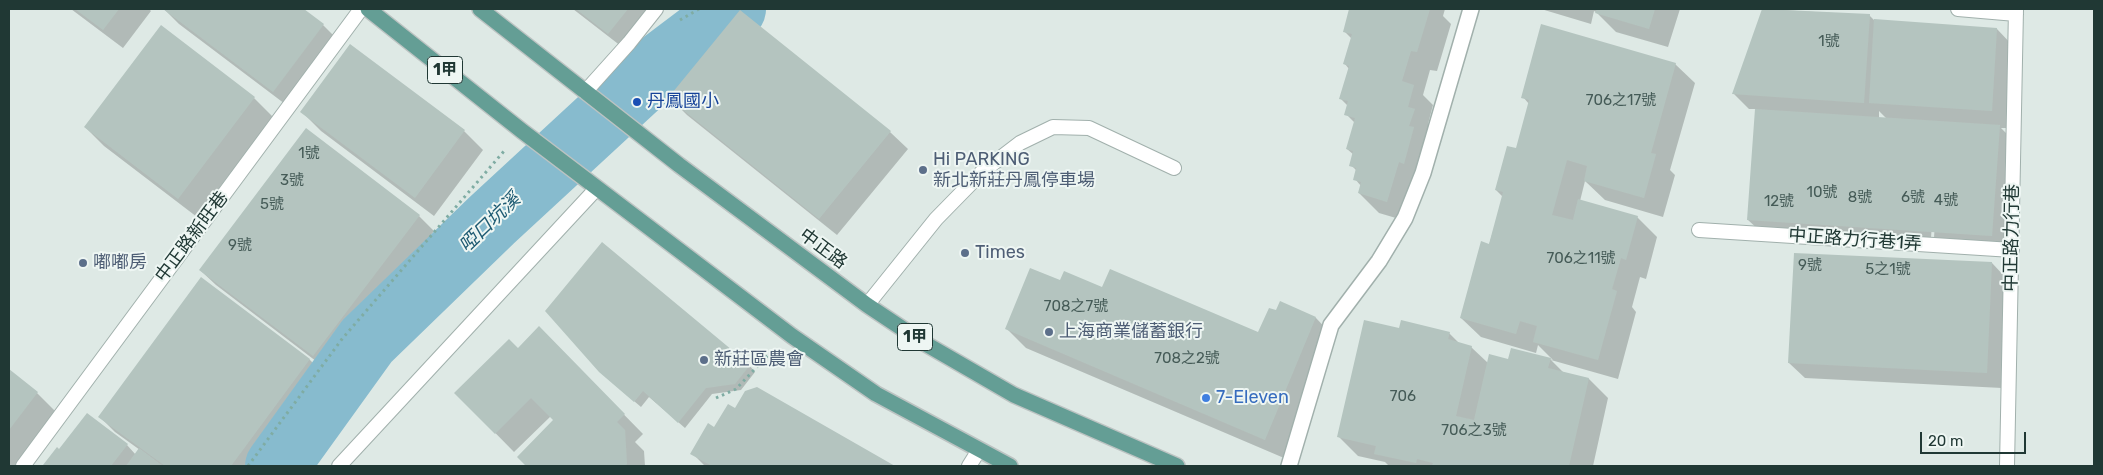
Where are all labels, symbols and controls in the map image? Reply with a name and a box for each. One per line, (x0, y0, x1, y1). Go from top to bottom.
house number: 1號 (1818, 33, 1840, 51)
road number: 1甲 (428, 56, 462, 84)
place label: 丹鳳國小 (647, 91, 719, 113)
house number: 706之17號 (1586, 92, 1656, 110)
marker: 丹鳳國小 (631, 96, 643, 108)
house number: 1號 (298, 145, 320, 163)
place label: Hi PARKING 新北新莊丹鳳停車場 (933, 149, 1095, 192)
marker: Hi PARKING 新北新莊丹鳳停車場 (917, 164, 929, 176)
house number: 3號 (280, 172, 304, 190)
house number: 10號 (1807, 184, 1837, 202)
street label: 中正路力行巷 (2000, 184, 2024, 292)
street label: 中正路新旺巷 (151, 187, 233, 287)
water label: 啞口坑溪 (455, 188, 525, 258)
house number: 8號 (1848, 189, 1872, 207)
house number: 6號 (1901, 189, 1925, 207)
house number: 4號 (1934, 192, 1958, 210)
house number: 12號 (1764, 193, 1794, 211)
house number: 5號 (260, 196, 284, 214)
street label: 中正路 (795, 224, 851, 274)
street label: 中正路力行巷1弄 (1788, 225, 1922, 255)
house number: 9號 (228, 237, 252, 255)
place label: Times (975, 242, 1025, 264)
marker: Times (959, 247, 971, 259)
house number: 706之11號 (1546, 250, 1616, 268)
place label: 嘟嘟房 (93, 252, 147, 274)
marker: 嘟嘟房 (77, 257, 89, 269)
house number: 9號 (1798, 257, 1822, 275)
house number: 5之1號 (1865, 261, 1911, 279)
house number: 708之7號 (1044, 298, 1108, 316)
place label: 上海商業儲蓄銀行 (1059, 321, 1203, 343)
road number: 1甲 (898, 324, 932, 351)
marker: 上海商業儲蓄銀行 (1043, 326, 1055, 338)
place label: 新莊區農會 (714, 349, 804, 371)
house number: 708之2號 (1154, 350, 1220, 368)
marker: 新莊區農會 (698, 354, 710, 366)
place label: 7-Eleven (1216, 387, 1289, 409)
house number: 706 (1390, 388, 1416, 406)
marker: 7-Eleven (1200, 392, 1212, 404)
house number: 706之3號 (1441, 422, 1507, 440)
scale bar (1923, 422, 2029, 454)
text: 20 m (1928, 432, 1963, 450)

